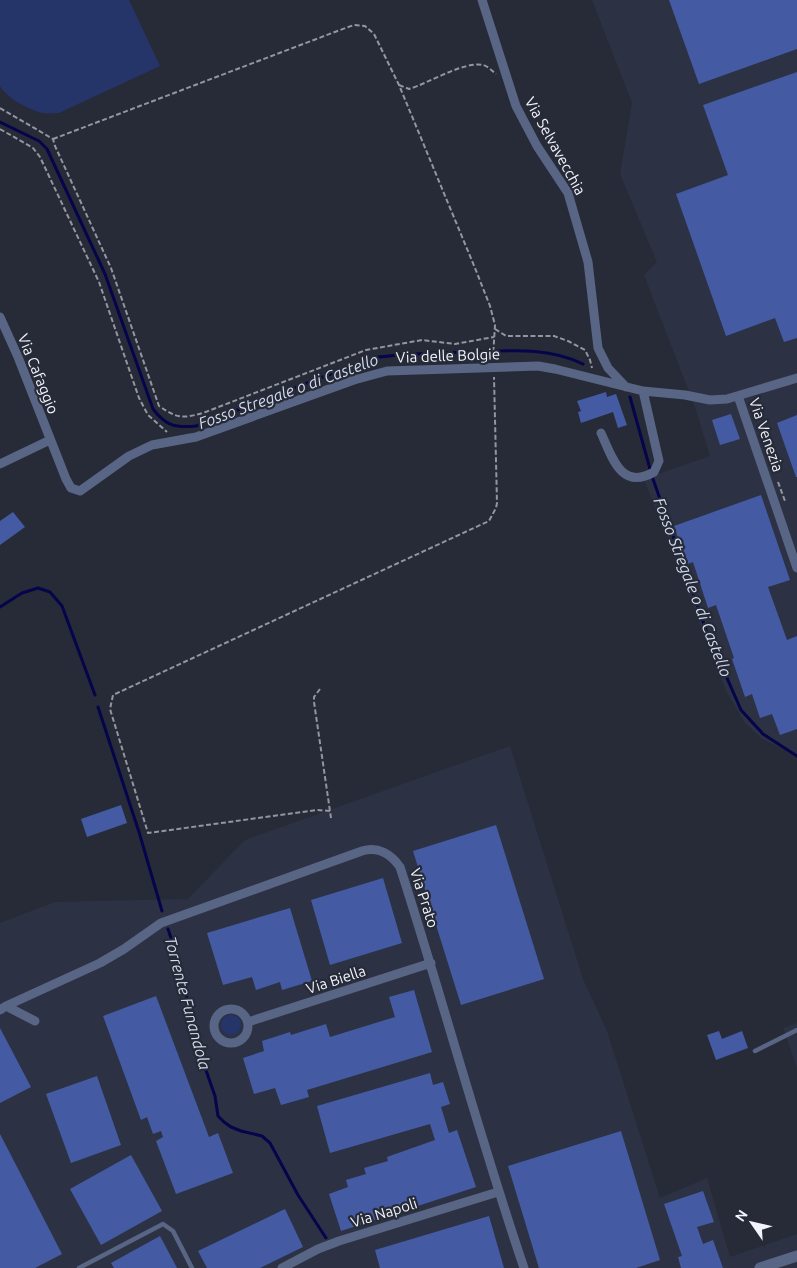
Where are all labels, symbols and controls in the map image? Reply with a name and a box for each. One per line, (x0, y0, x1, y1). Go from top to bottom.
street label: Via Selvavecchia (522, 94, 589, 198)
street label: Via Cafaggio (15, 331, 62, 416)
street label: Via delle Bolgie (396, 345, 500, 366)
water label: Fosso Stregale o di Castello (196, 350, 381, 432)
street label: Via Venezia (746, 396, 787, 474)
water label: Fosso Stregale o di Castello (651, 495, 736, 679)
street label: Via Prato (407, 866, 442, 930)
water label: Torrente Funandola (162, 934, 215, 1072)
street label: Via Biella (304, 962, 368, 997)
street label: Via Napoli (349, 1194, 419, 1231)
north arrow (727, 1198, 777, 1248)
text: N (732, 1207, 751, 1225)

